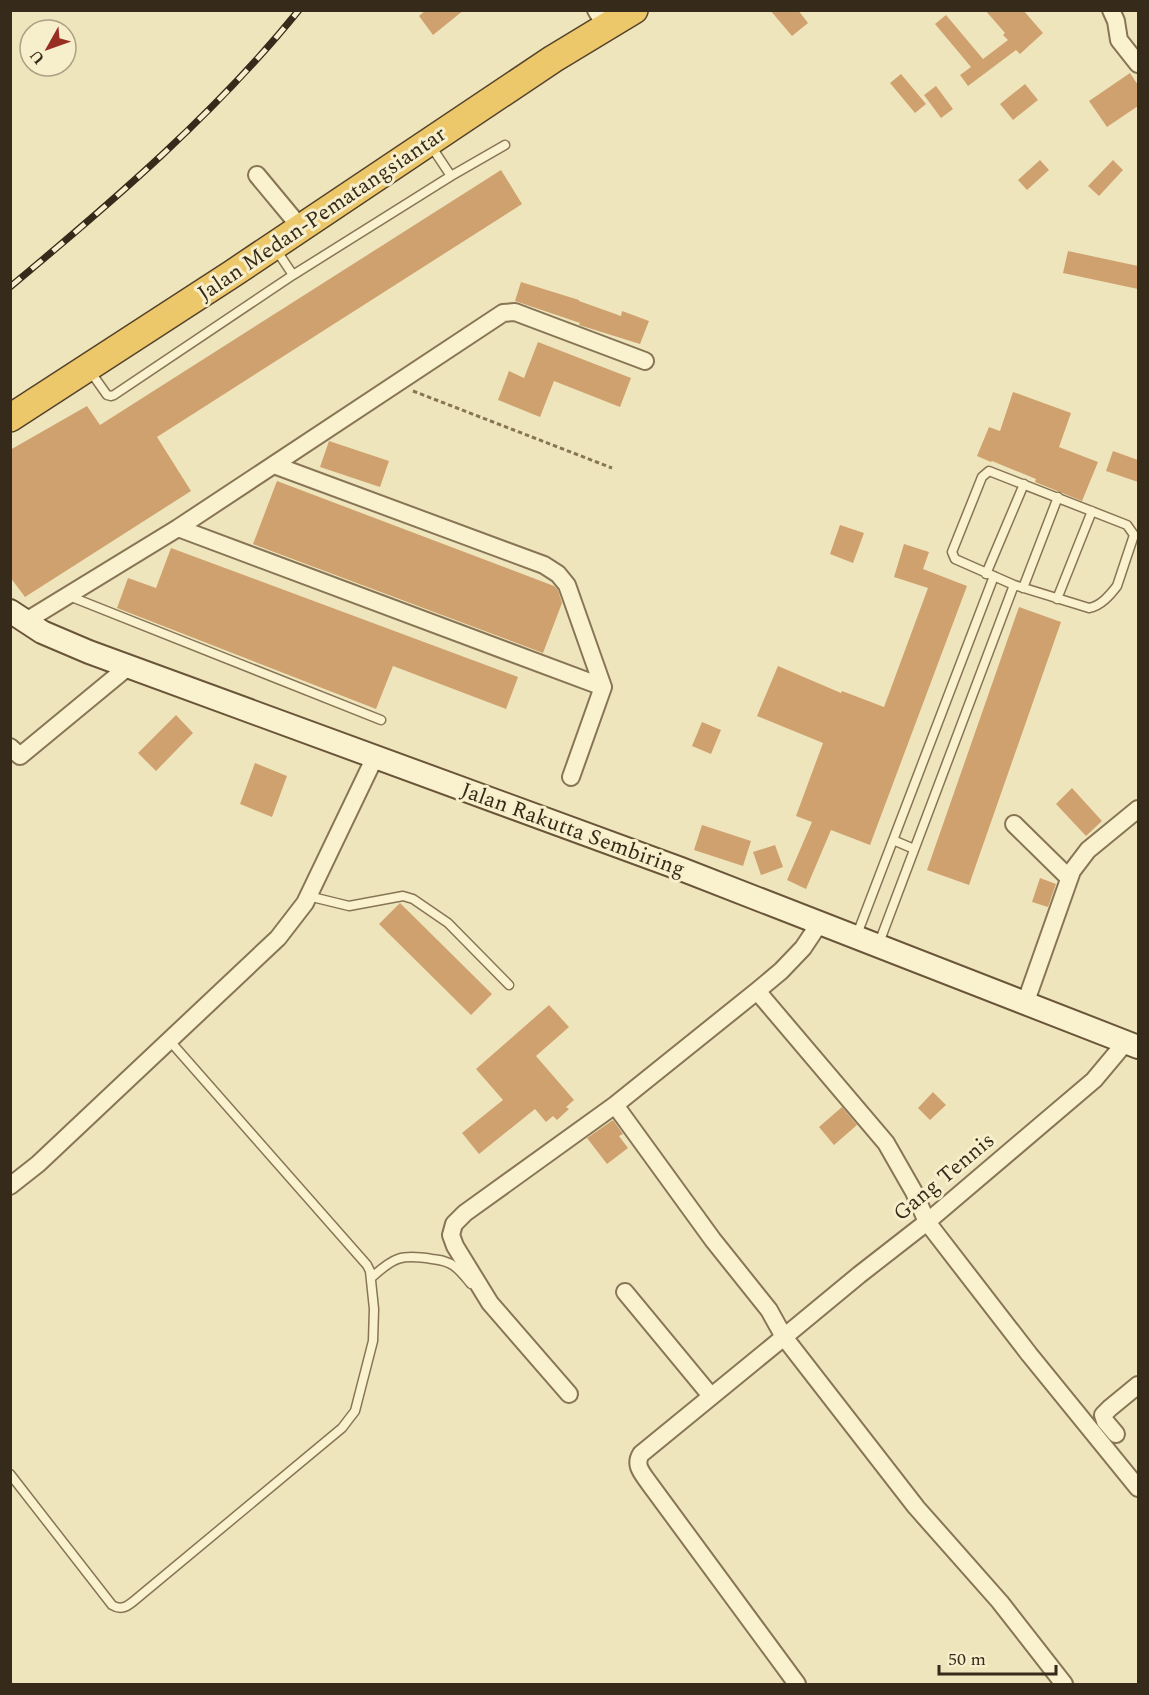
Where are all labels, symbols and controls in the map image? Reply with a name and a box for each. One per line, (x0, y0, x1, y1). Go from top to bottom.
north arrow (18, 18, 78, 78)
text: U (24, 44, 51, 70)
street label: Jalan Medan-Pematangsiantar (191, 118, 453, 310)
street label: Jalan Rakutta Sembiring (456, 774, 690, 886)
street label: Gang Tennis (886, 1124, 1002, 1230)
scale bar (939, 1638, 1056, 1676)
text: 50 m (948, 1646, 986, 1673)

